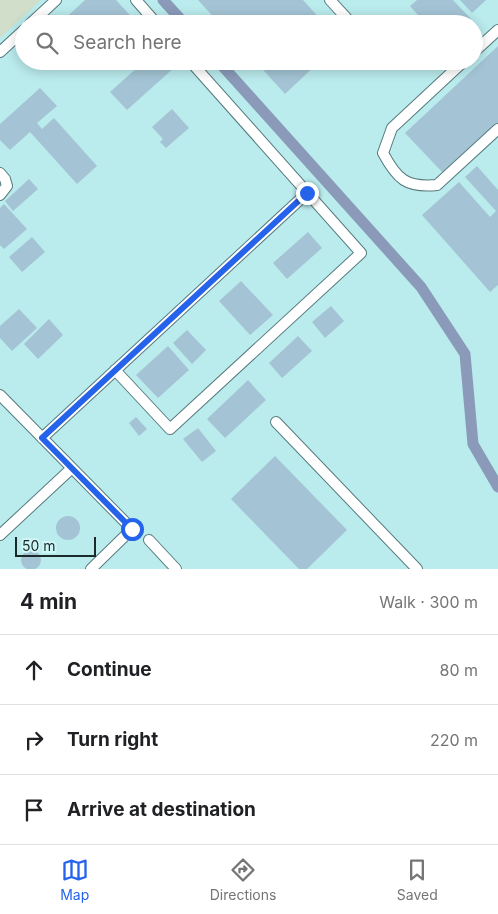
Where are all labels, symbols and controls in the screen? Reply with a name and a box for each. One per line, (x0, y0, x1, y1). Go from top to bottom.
search box (15, 15, 483, 70)
icon: search (33, 29, 61, 57)
text: Search here (73, 31, 182, 54)
route end (296, 182, 319, 205)
route start (121, 518, 144, 541)
scale bar (15, 534, 96, 557)
text: 50 m (22, 537, 56, 554)
text: 4 min (20, 589, 77, 614)
text: Walk · 300 m (379, 592, 478, 612)
icon: ahead (20, 656, 48, 684)
text: Continue (67, 658, 152, 681)
text: 80 m (439, 660, 478, 680)
icon: right (20, 726, 48, 754)
text: Turn right (67, 728, 158, 751)
text: 220 m (430, 730, 478, 750)
icon: arrive (20, 796, 48, 824)
text: Arrive at destination (67, 798, 256, 821)
tab: Map (60, 856, 89, 903)
tab: Directions (210, 856, 276, 903)
tab: Saved (397, 856, 438, 903)

